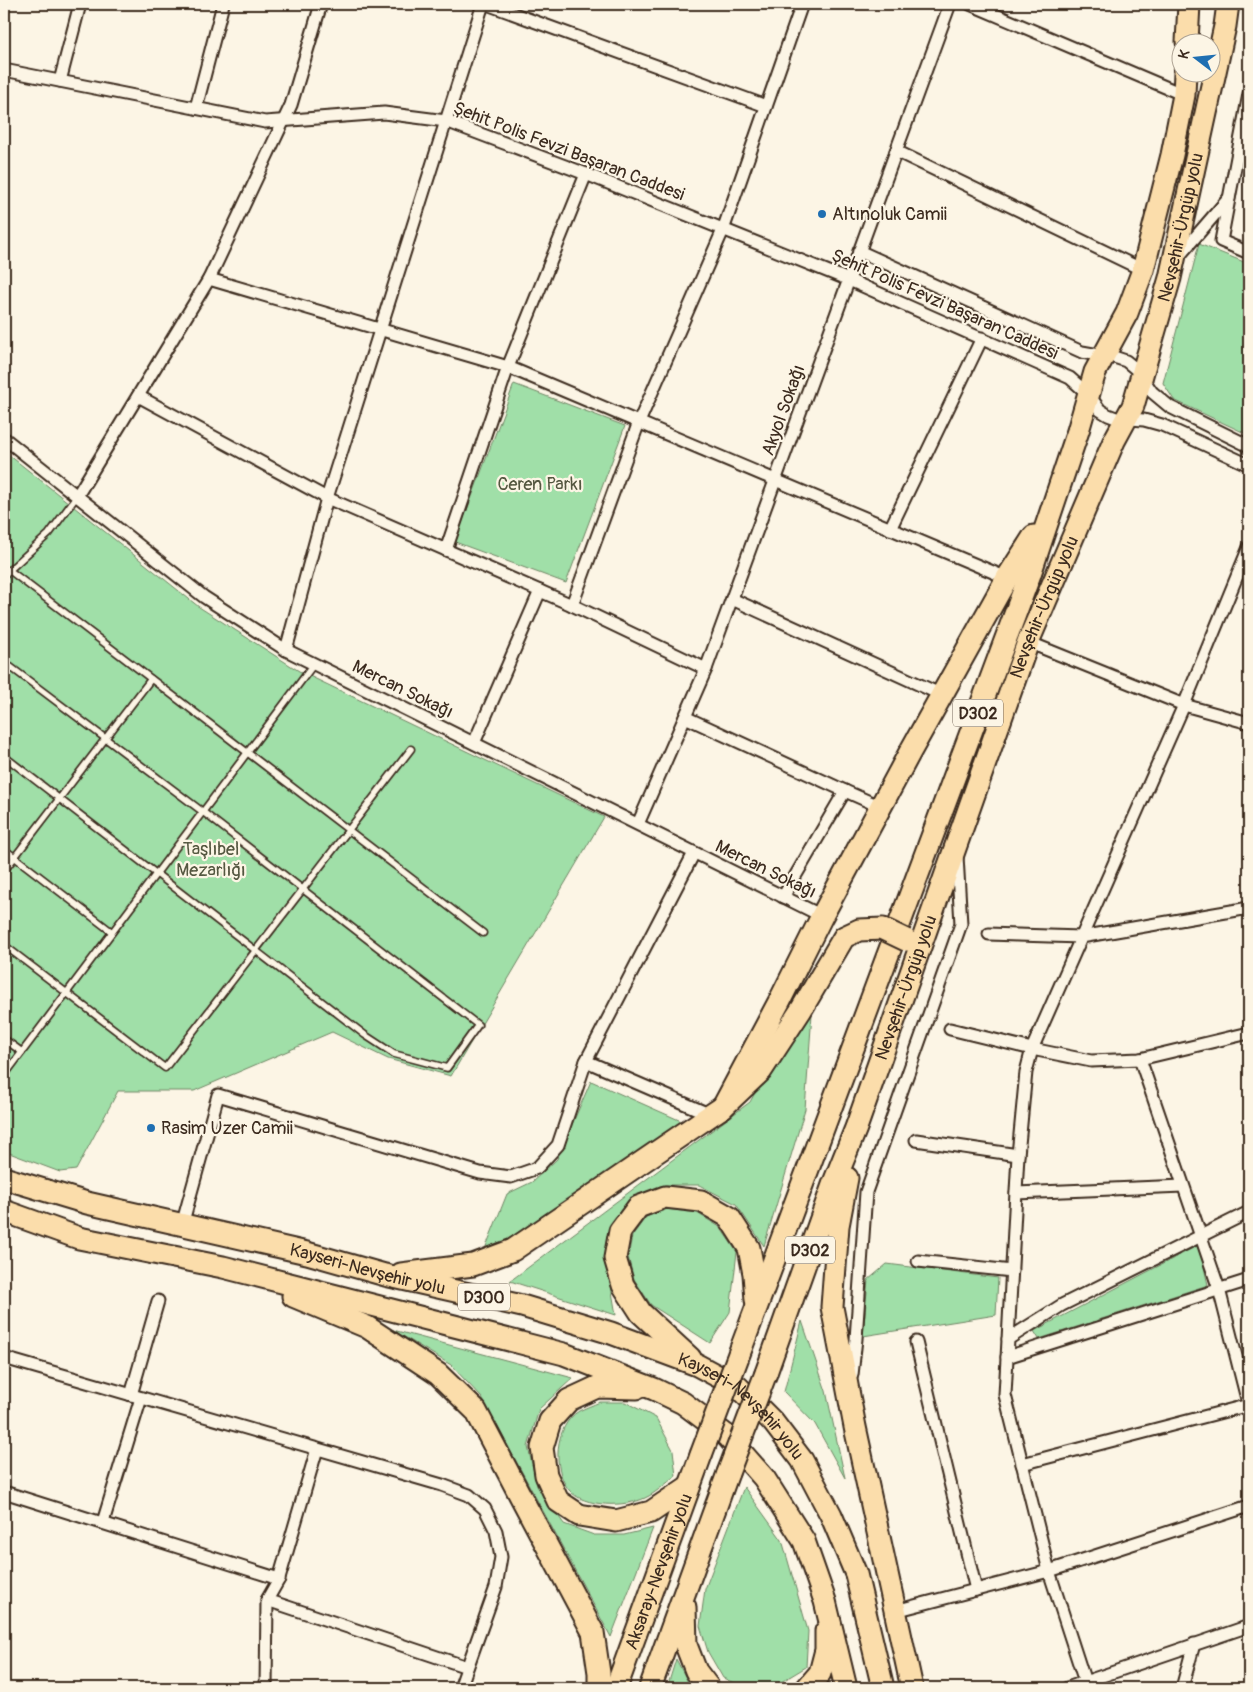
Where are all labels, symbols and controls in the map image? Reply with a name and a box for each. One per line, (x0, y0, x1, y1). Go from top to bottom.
north arrow (1170, 32, 1220, 82)
text: K (1175, 48, 1193, 61)
street label: Şehit Polis Fevzi Başaran Caddesi (450, 97, 688, 206)
street label: Nevşehir-Ürgüp yolu (1153, 151, 1209, 305)
place label: Altınoluk Camii (832, 203, 947, 226)
marker: Altınoluk Camii (816, 208, 828, 220)
street label: Şehit Polis Fevzi Başaran Caddesi (828, 244, 1062, 365)
street label: Akyol Sokağı (756, 362, 811, 459)
park label: Ceren Parkı (497, 473, 583, 496)
street label: Nevşehir-Ürgüp yolu (1005, 532, 1084, 682)
street label: Mercan Sokağı (348, 655, 457, 724)
road number: D302 (953, 700, 1003, 726)
street label: Mercan Sokağı (711, 835, 820, 904)
park label: Taşlıbel Mezarlığı (176, 838, 246, 882)
street label: Nevşehir-Ürgüp yolu (870, 912, 942, 1063)
place label: Rasim Uzer Camii (161, 1117, 293, 1140)
marker: Rasim Uzer Camii (145, 1122, 157, 1134)
road number: D302 (785, 1236, 835, 1264)
street label: Kayseri-Nevşehir yolu (287, 1238, 448, 1300)
road number: D300 (458, 1284, 510, 1310)
street label: Kayseri-Nevşehir yolu (674, 1348, 809, 1465)
street label: Aksaray-Nevşehir yolu (620, 1490, 698, 1653)

